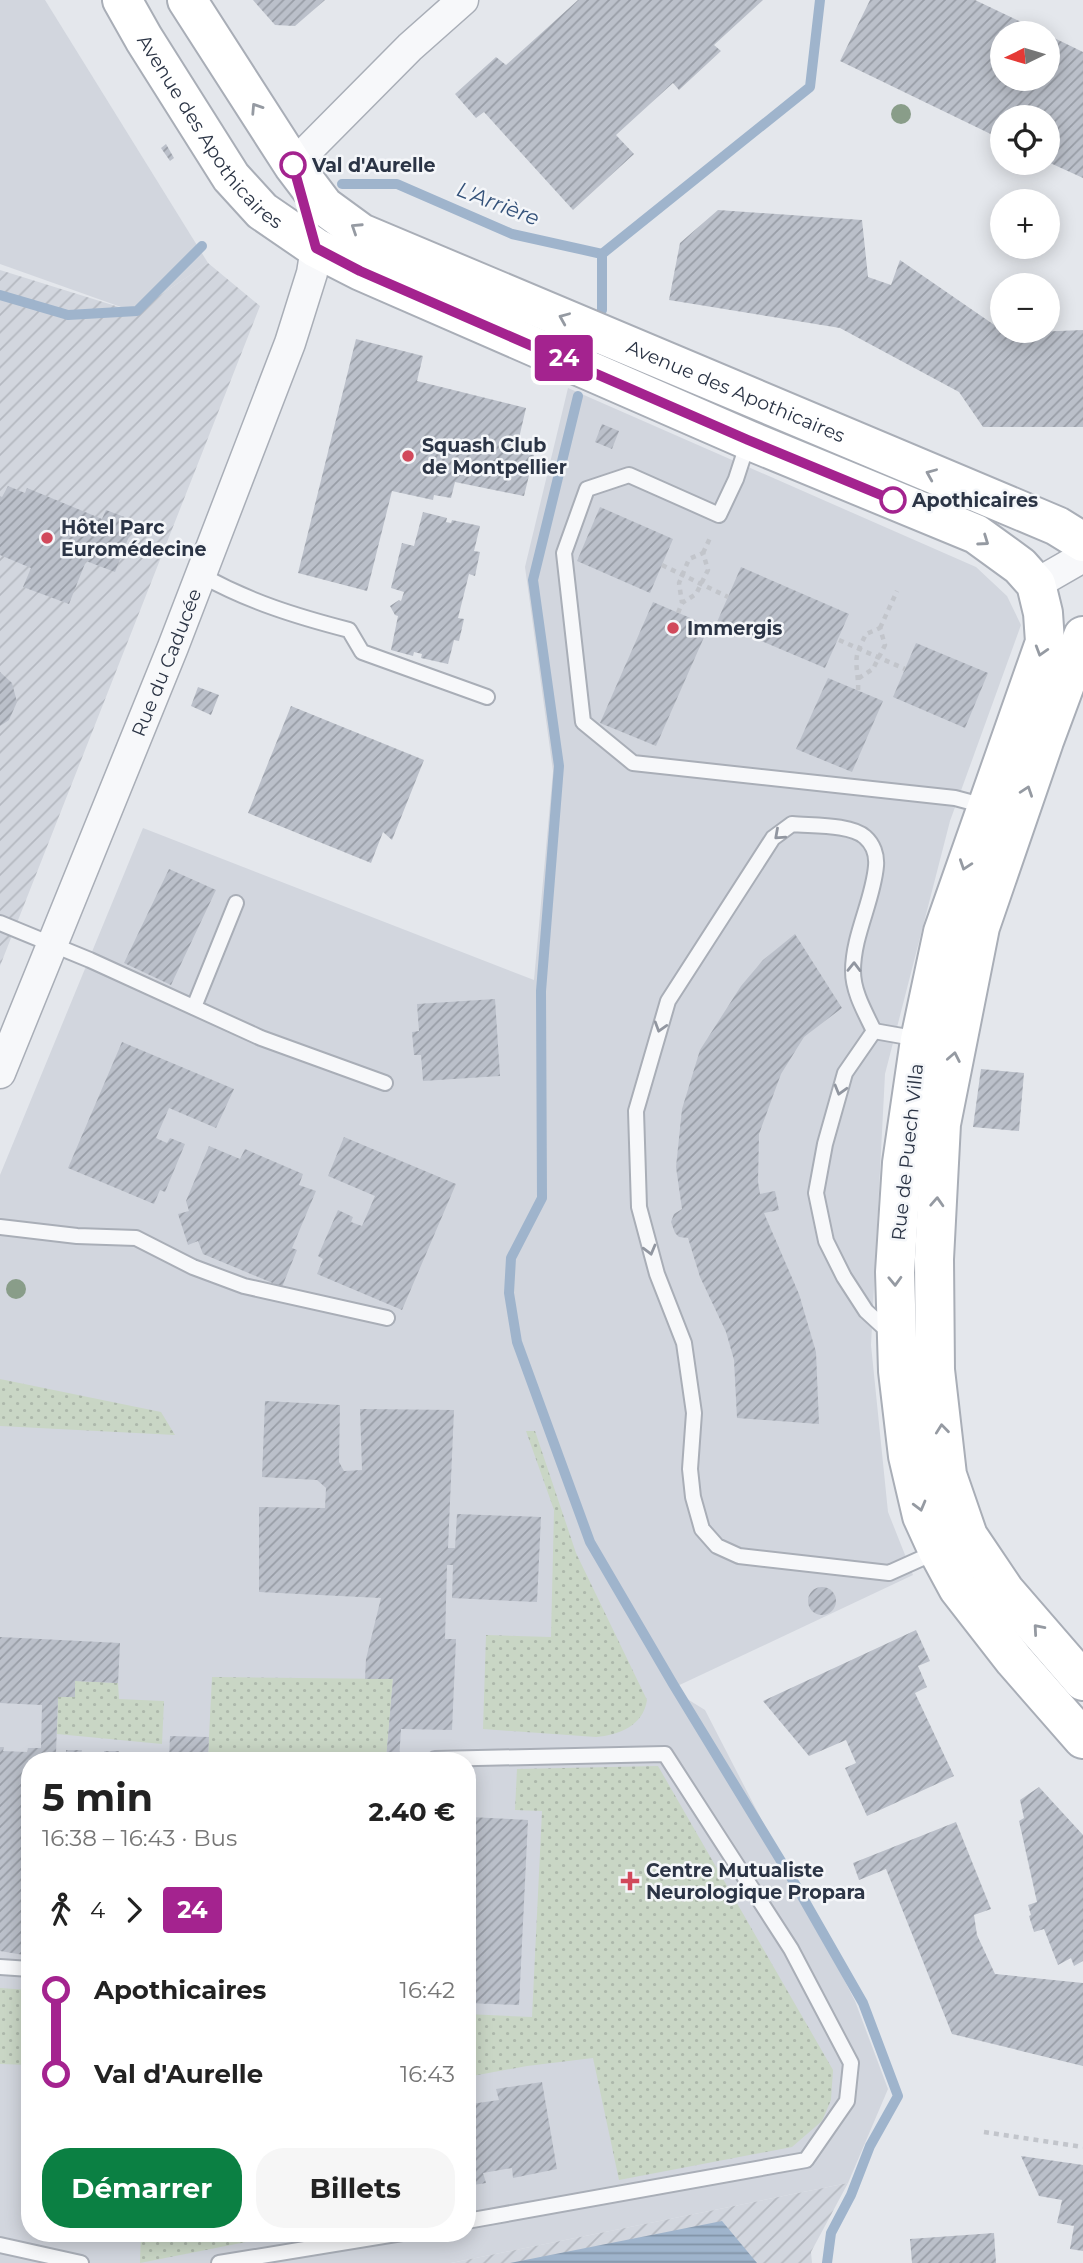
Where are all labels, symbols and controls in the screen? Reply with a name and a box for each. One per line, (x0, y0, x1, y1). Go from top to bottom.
north arrow (990, 21, 1060, 91)
map controls (990, 21, 1060, 343)
street label: Avenue des Apothicaires (132, 30, 287, 234)
one-way arrow (251, 103, 264, 116)
button: locate (990, 105, 1060, 175)
marker: Val d'Aurelle (280, 152, 306, 178)
place label: Val d'Aurelle (311, 154, 436, 177)
water label: L'Arrière (453, 176, 543, 231)
button: + (990, 189, 1060, 259)
one-way arrow (350, 223, 363, 236)
button: − (990, 273, 1060, 343)
one-way arrow (559, 312, 571, 326)
line badge: 24 (532, 335, 596, 381)
street label: Avenue des Apothicaires (623, 335, 848, 447)
text: 24 (549, 343, 579, 372)
place label: Squash Club de Montpellier (422, 434, 567, 479)
marker: Squash Club de Montpellier (400, 448, 416, 464)
one-way arrow (926, 468, 939, 482)
marker: Apothicaires (880, 487, 906, 513)
place label: Apothicaires (911, 489, 1038, 512)
place label: Hôtel Parc Euromédecine (61, 516, 206, 561)
marker: Hôtel Parc Euromédecine (39, 530, 55, 546)
one-way arrow (976, 533, 989, 545)
street label: Rue du Caducée (127, 585, 206, 740)
place label: Immergis (687, 617, 782, 640)
marker: Immergis (665, 620, 681, 636)
one-way arrow (1035, 644, 1049, 656)
one-way arrow (1019, 785, 1033, 798)
one-way arrow (774, 827, 787, 839)
one-way arrow (959, 858, 973, 871)
one-way arrow (846, 961, 862, 972)
one-way arrow (654, 1021, 669, 1033)
one-way arrow (946, 1051, 961, 1063)
street label: Rue de Puech Villa (887, 1062, 928, 1242)
one-way arrow (834, 1083, 849, 1095)
one-way arrow (929, 1196, 944, 1207)
one-way arrow (642, 1244, 657, 1256)
one-way arrow (888, 1276, 903, 1287)
one-way arrow (935, 1423, 950, 1434)
one-way arrow (912, 1500, 926, 1512)
one-way arrow (1034, 1625, 1046, 1638)
text: 5 min (42, 1774, 153, 1821)
text: 2.40 € (369, 1796, 455, 1828)
text: 16:38 – 16:43 · Bus (42, 1824, 237, 1852)
place label: Centre Mutualiste Neurologique Propara (646, 1859, 866, 1904)
marker: Centre Mutualiste Neurologique Propara (620, 1871, 640, 1891)
icon: walk (42, 1891, 80, 1929)
icon: forward (115, 1891, 153, 1929)
text: 24 (177, 1895, 208, 1924)
text: 4 (90, 1896, 105, 1924)
text: Apothicaires (94, 1974, 266, 2006)
text: 16:42 (400, 1976, 455, 2004)
text: Val d'Aurelle (94, 2058, 263, 2090)
text: 16:43 (400, 2060, 455, 2088)
button: Démarrer (42, 2148, 242, 2228)
button: Billets (256, 2148, 455, 2228)

